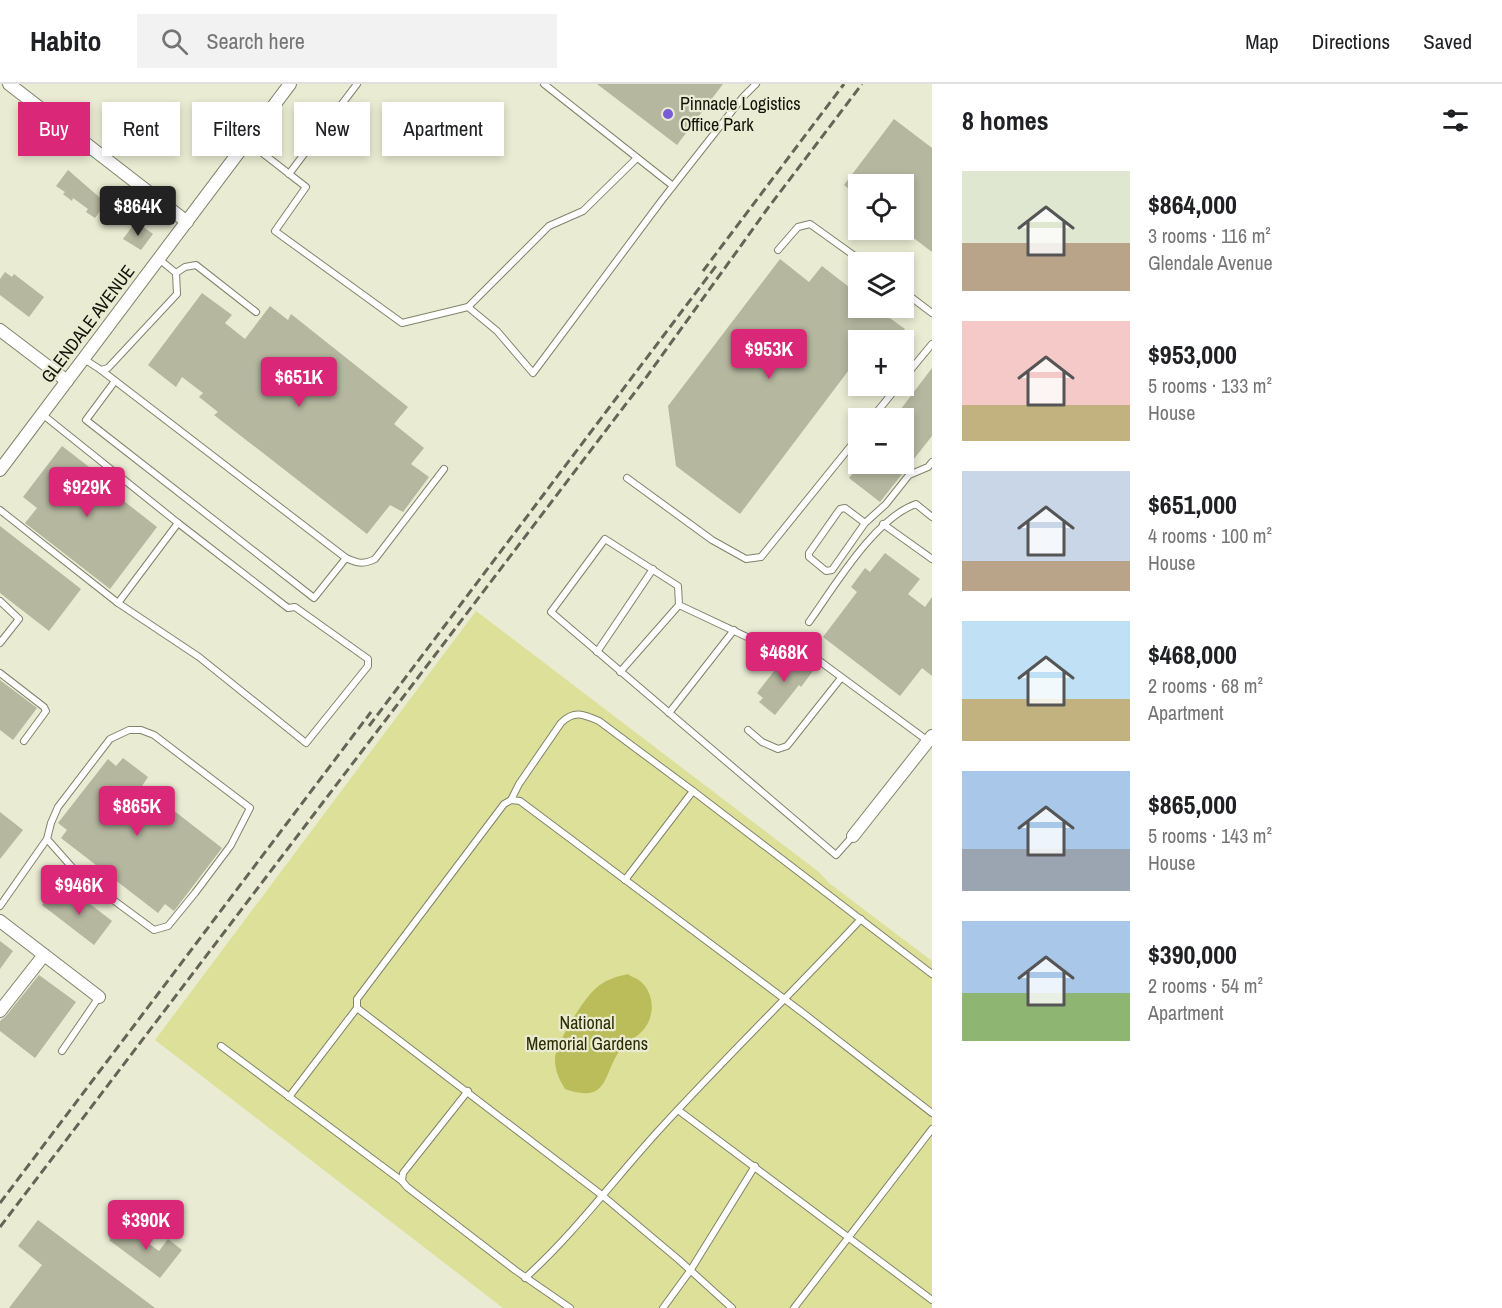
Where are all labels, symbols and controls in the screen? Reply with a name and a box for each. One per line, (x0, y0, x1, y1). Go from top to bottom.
search box (137, 14, 557, 68)
text: Habito (30, 22, 101, 60)
icon: search (158, 25, 191, 58)
text: Search here (206, 26, 305, 56)
text: Map (1245, 27, 1279, 56)
text: Directions (1312, 27, 1390, 56)
text: Saved (1423, 27, 1472, 56)
place label: Pinnacle Logistics Office Park (680, 91, 801, 137)
chip: Buy (18, 102, 90, 156)
chip: Rent (102, 102, 180, 156)
chip: Filters (192, 102, 282, 156)
chip: New (294, 102, 370, 156)
chip: Apartment (382, 102, 504, 156)
text: 8 homes (962, 103, 1049, 138)
icon: filters (1439, 104, 1472, 137)
marker: Pinnacle Logistics Office Park (661, 107, 675, 121)
map controls (848, 174, 914, 474)
button: locate (848, 174, 914, 240)
pin: $864K (96, 186, 180, 237)
text: $864,000 (1148, 187, 1237, 222)
text: $864K (114, 192, 162, 219)
icon: home (1010, 195, 1082, 267)
text: 3 rooms · 116 m² (1148, 222, 1271, 249)
text: Glendale Avenue (1148, 249, 1273, 276)
button: layers (848, 252, 914, 318)
street label: GLENDALE AVENUE (35, 260, 140, 388)
pin: $953K (727, 329, 811, 380)
button: + (848, 330, 914, 396)
text: $953K (745, 335, 793, 362)
text: $953,000 (1148, 337, 1237, 372)
icon: home (1010, 345, 1082, 417)
pin: $651K (257, 357, 341, 408)
text: $651K (275, 363, 323, 390)
text: 5 rooms · 133 m² (1148, 372, 1272, 399)
text: House (1148, 399, 1195, 426)
button: − (848, 408, 914, 474)
pin: $929K (45, 467, 129, 518)
text: $929K (63, 473, 111, 500)
text: $651,000 (1148, 487, 1237, 522)
icon: home (1010, 495, 1082, 567)
text: 4 rooms · 100 m² (1148, 522, 1272, 549)
text: House (1148, 549, 1195, 576)
pin: $468K (742, 632, 826, 683)
text: $468,000 (1148, 637, 1237, 672)
text: $468K (760, 638, 808, 665)
icon: home (1010, 645, 1082, 717)
text: 2 rooms · 68 m² (1148, 672, 1263, 699)
text: Apartment (1148, 699, 1224, 726)
pin: $865K (95, 786, 179, 837)
text: $865,000 (1148, 787, 1237, 822)
text: $865K (113, 792, 161, 819)
icon: home (1010, 795, 1082, 867)
text: 5 rooms · 143 m² (1148, 822, 1272, 849)
text: House (1148, 849, 1195, 876)
pin: $946K (37, 865, 121, 916)
text: $946K (55, 871, 103, 898)
text: $390,000 (1148, 937, 1237, 972)
icon: home (1010, 945, 1082, 1017)
text: 2 rooms · 54 m² (1148, 972, 1263, 999)
text: Apartment (1148, 999, 1224, 1026)
park label: National Memorial Gardens (526, 1010, 648, 1056)
pin: $390K (104, 1200, 188, 1251)
text: $390K (122, 1206, 170, 1233)

